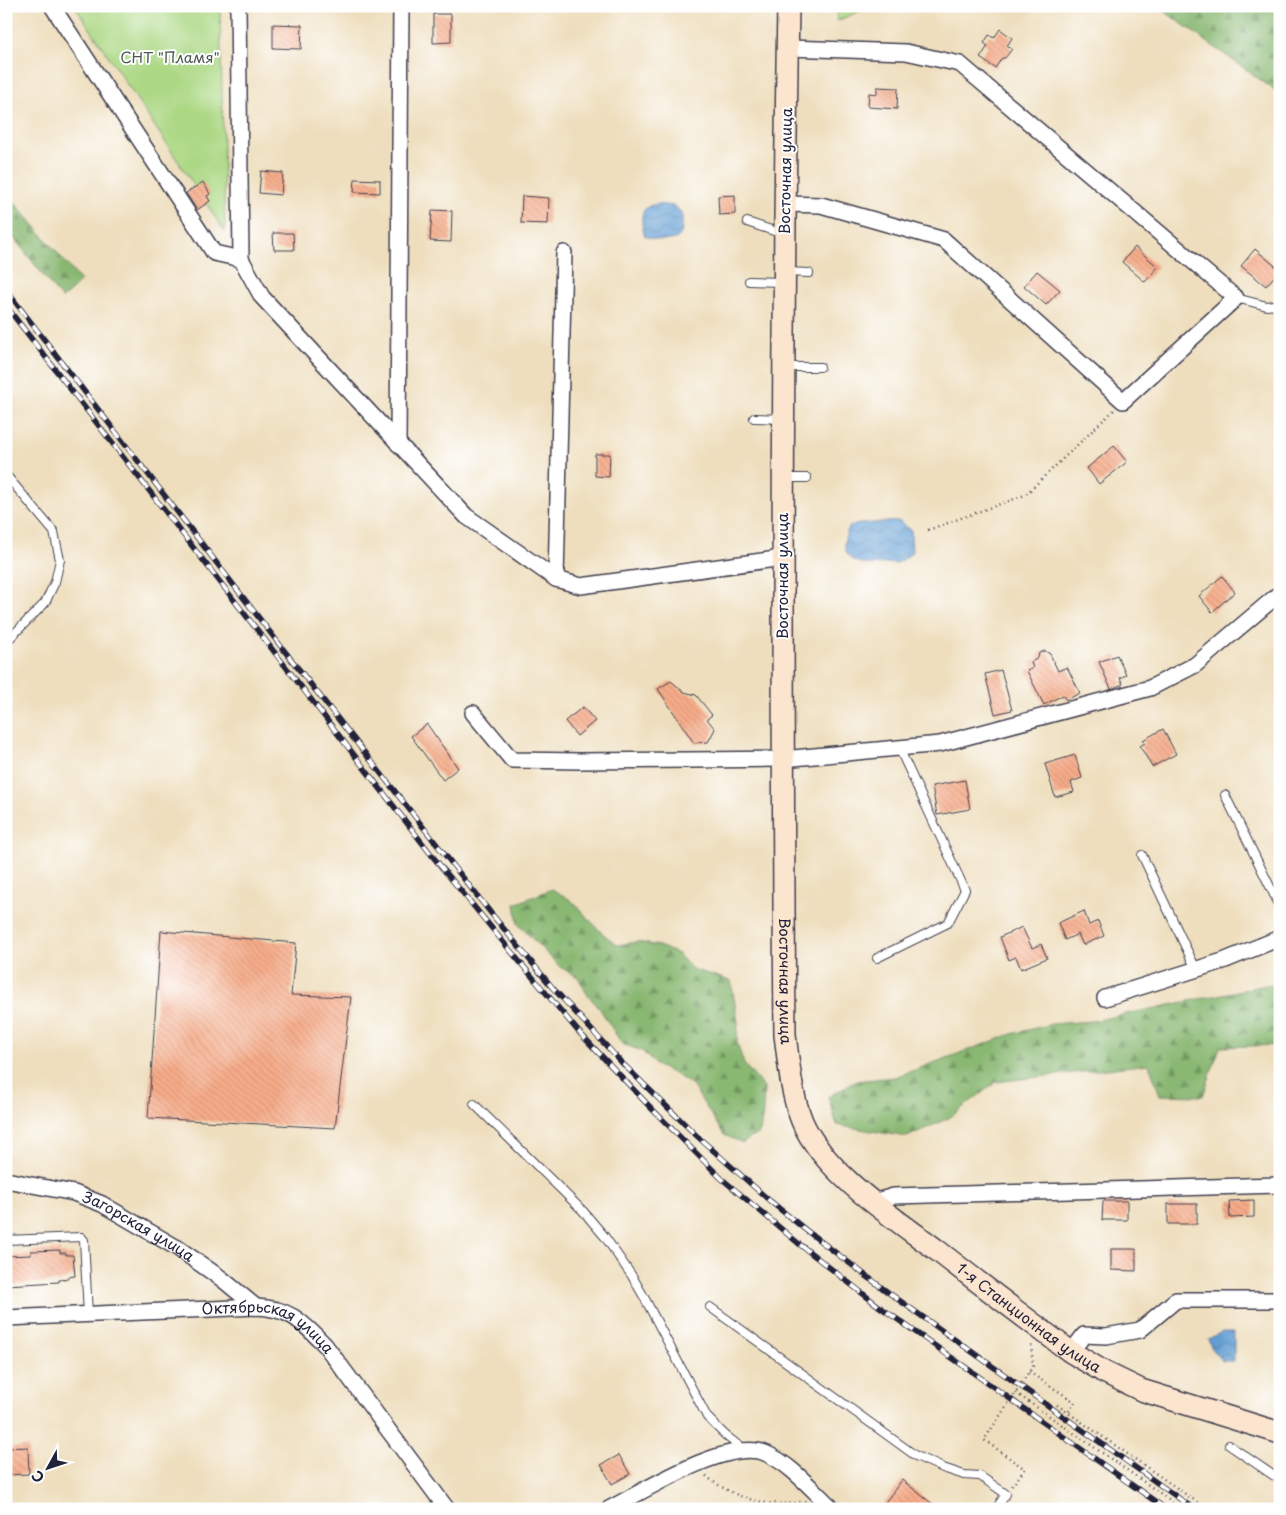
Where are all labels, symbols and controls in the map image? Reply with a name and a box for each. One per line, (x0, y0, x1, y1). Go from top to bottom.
park label: СНТ "Пламя" (120, 45, 220, 68)
street label: Восточная улица (772, 107, 797, 234)
street label: Восточная улица (770, 512, 793, 639)
street label: Восточная улица (774, 918, 799, 1046)
street label: Загорская улица (80, 1185, 200, 1267)
street label: 1-я Станционная улица (952, 1256, 1107, 1378)
street label: Октябрьская улица (201, 1294, 341, 1358)
north arrow (22, 1442, 72, 1492)
text: С (26, 1466, 49, 1487)

